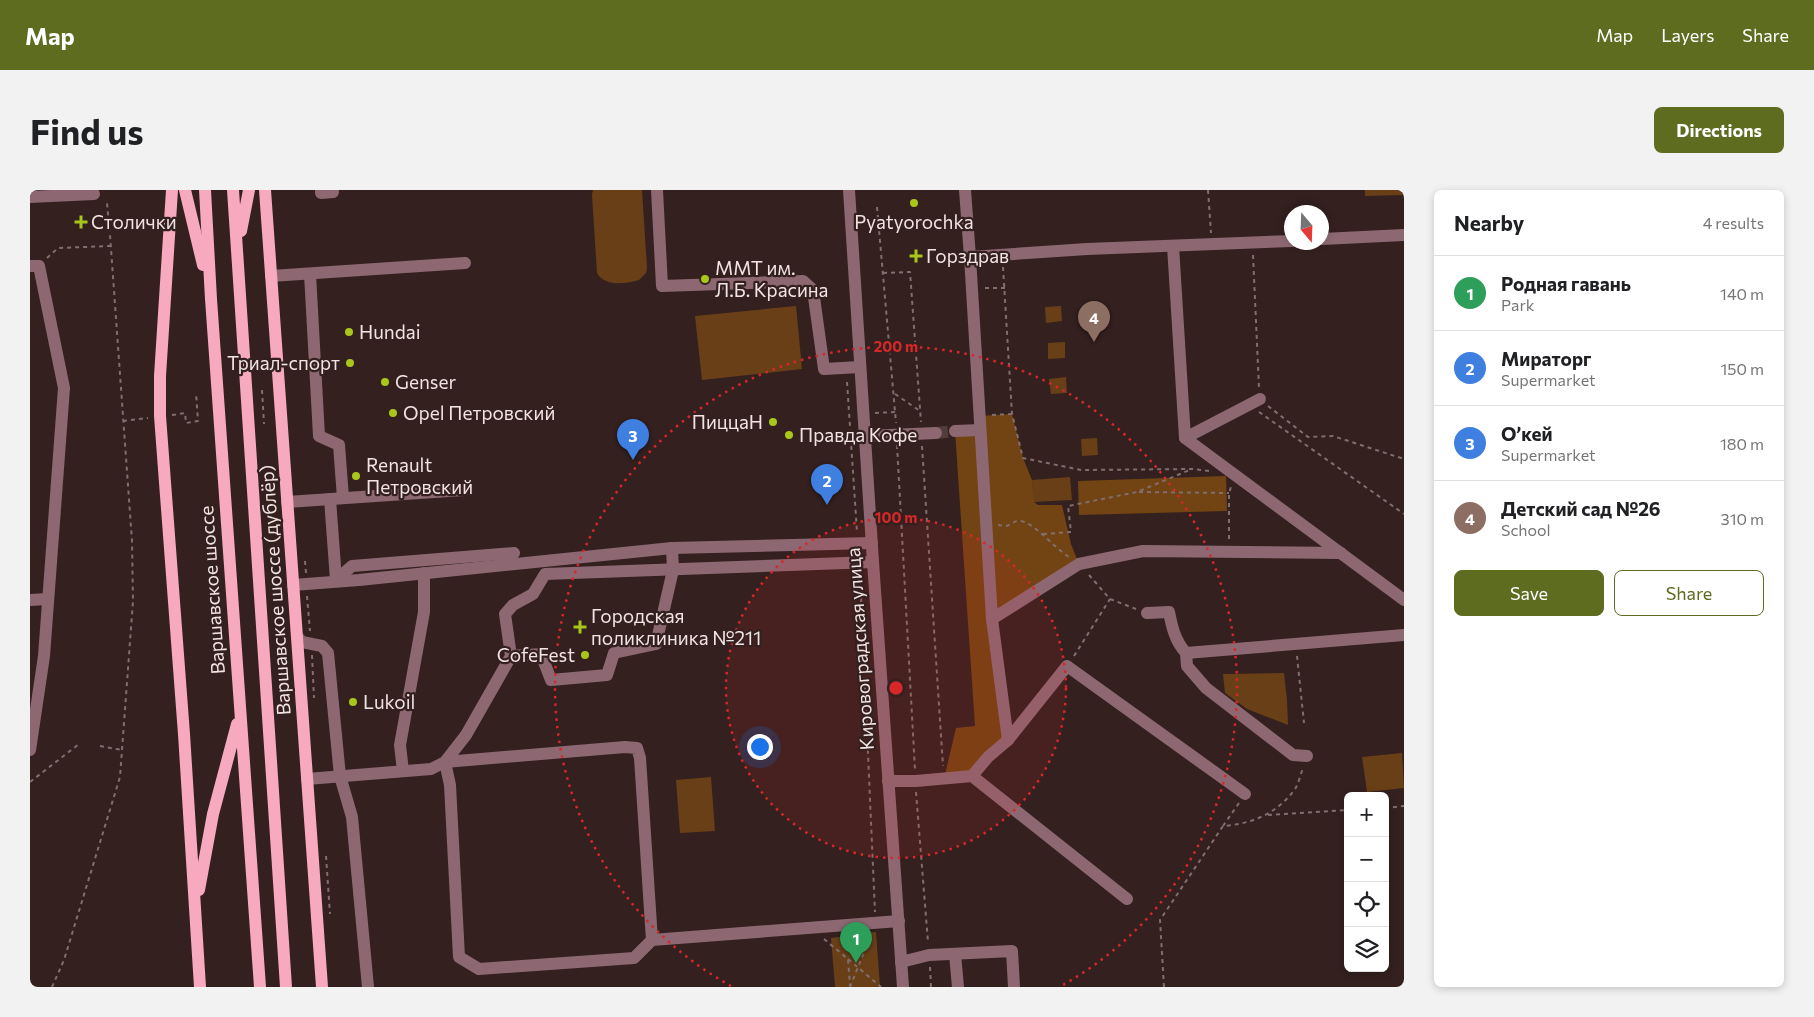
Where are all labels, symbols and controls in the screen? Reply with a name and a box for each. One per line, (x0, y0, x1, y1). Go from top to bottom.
text: Map (25, 21, 75, 50)
text: Map (1596, 24, 1633, 46)
text: Layers (1661, 24, 1714, 46)
text: Share (1742, 24, 1789, 46)
button: Directions (1654, 107, 1784, 153)
text: Find us (30, 109, 144, 152)
marker: Pyatyorochka (908, 197, 920, 209)
north arrow (1284, 205, 1329, 250)
place label: Столички (91, 210, 177, 233)
place label: Pyatyorochka (854, 210, 974, 233)
text: Nearby (1454, 210, 1524, 235)
text: 4 results (1703, 213, 1764, 232)
marker: Столички (75, 216, 87, 228)
place label: Горздрав (926, 244, 1009, 267)
marker: Горздрав (910, 250, 922, 262)
place label: ММТ им. Л.Б. Красина (715, 256, 828, 301)
text: Родная гавань (1501, 272, 1631, 295)
marker: ММТ им. Л.Б. Красина (699, 273, 711, 285)
text: 1 (1466, 284, 1474, 303)
text: 140 m (1720, 284, 1764, 303)
text: Park (1501, 295, 1534, 314)
pin: 4 (1078, 301, 1110, 342)
place label: Hundai (359, 320, 421, 343)
marker: Hundai (343, 326, 355, 338)
text: 200 m (874, 337, 918, 355)
text: Мираторг (1501, 347, 1591, 370)
place label: Триал-спорт (227, 351, 340, 374)
marker: Триал-спорт (344, 357, 356, 369)
text: 2 (1465, 359, 1475, 378)
text: 150 m (1721, 359, 1764, 378)
place label: Genser (395, 370, 457, 393)
text: Supermarket (1501, 370, 1596, 389)
marker: Genser (379, 376, 391, 388)
place label: Opel Петровский (403, 401, 555, 424)
marker: Opel Петровский (387, 407, 399, 419)
place label: ПиццаН (692, 410, 763, 433)
marker: ПиццаН (767, 416, 779, 428)
pin: 3 (617, 419, 649, 460)
text: О’кей (1501, 422, 1553, 445)
place label: Правда Кофе (799, 423, 917, 446)
marker: Правда Кофе (783, 429, 795, 441)
text: 3 (1465, 434, 1475, 453)
text: 180 m (1720, 434, 1764, 453)
text: Supermarket (1501, 445, 1596, 464)
place label: Renault Петровский (366, 453, 473, 498)
street label: Варшавское шоссе (дублёр) (254, 464, 295, 716)
pin: 2 (811, 464, 843, 505)
marker: Renault Петровский (350, 470, 362, 482)
text: Детский сад №26 (1501, 497, 1661, 520)
street label: Варшавское шоссе (194, 505, 229, 675)
text: 100 m (875, 508, 917, 526)
text: 4 (1465, 509, 1475, 528)
text: 310 m (1721, 509, 1764, 528)
text: School (1501, 520, 1551, 539)
street label: Кировоградская улица (841, 547, 878, 751)
button: Save (1454, 570, 1604, 616)
button: Share (1614, 570, 1764, 616)
place label: Городская поликлиника №211 (591, 604, 761, 649)
marker: Городская поликлиника №211 (573, 620, 587, 634)
place label: CofeFest (497, 643, 575, 666)
marker: CofeFest (579, 649, 591, 661)
centre of rings (887, 679, 905, 697)
place label: Lukoil (363, 690, 415, 713)
marker: Lukoil (347, 696, 359, 708)
your location (747, 734, 773, 760)
map controls (1344, 792, 1389, 972)
button: + (1344, 792, 1389, 837)
button: − (1344, 837, 1389, 882)
button: locate (1344, 882, 1389, 927)
pin: 1 (840, 922, 872, 963)
button: layers (1344, 927, 1389, 972)

